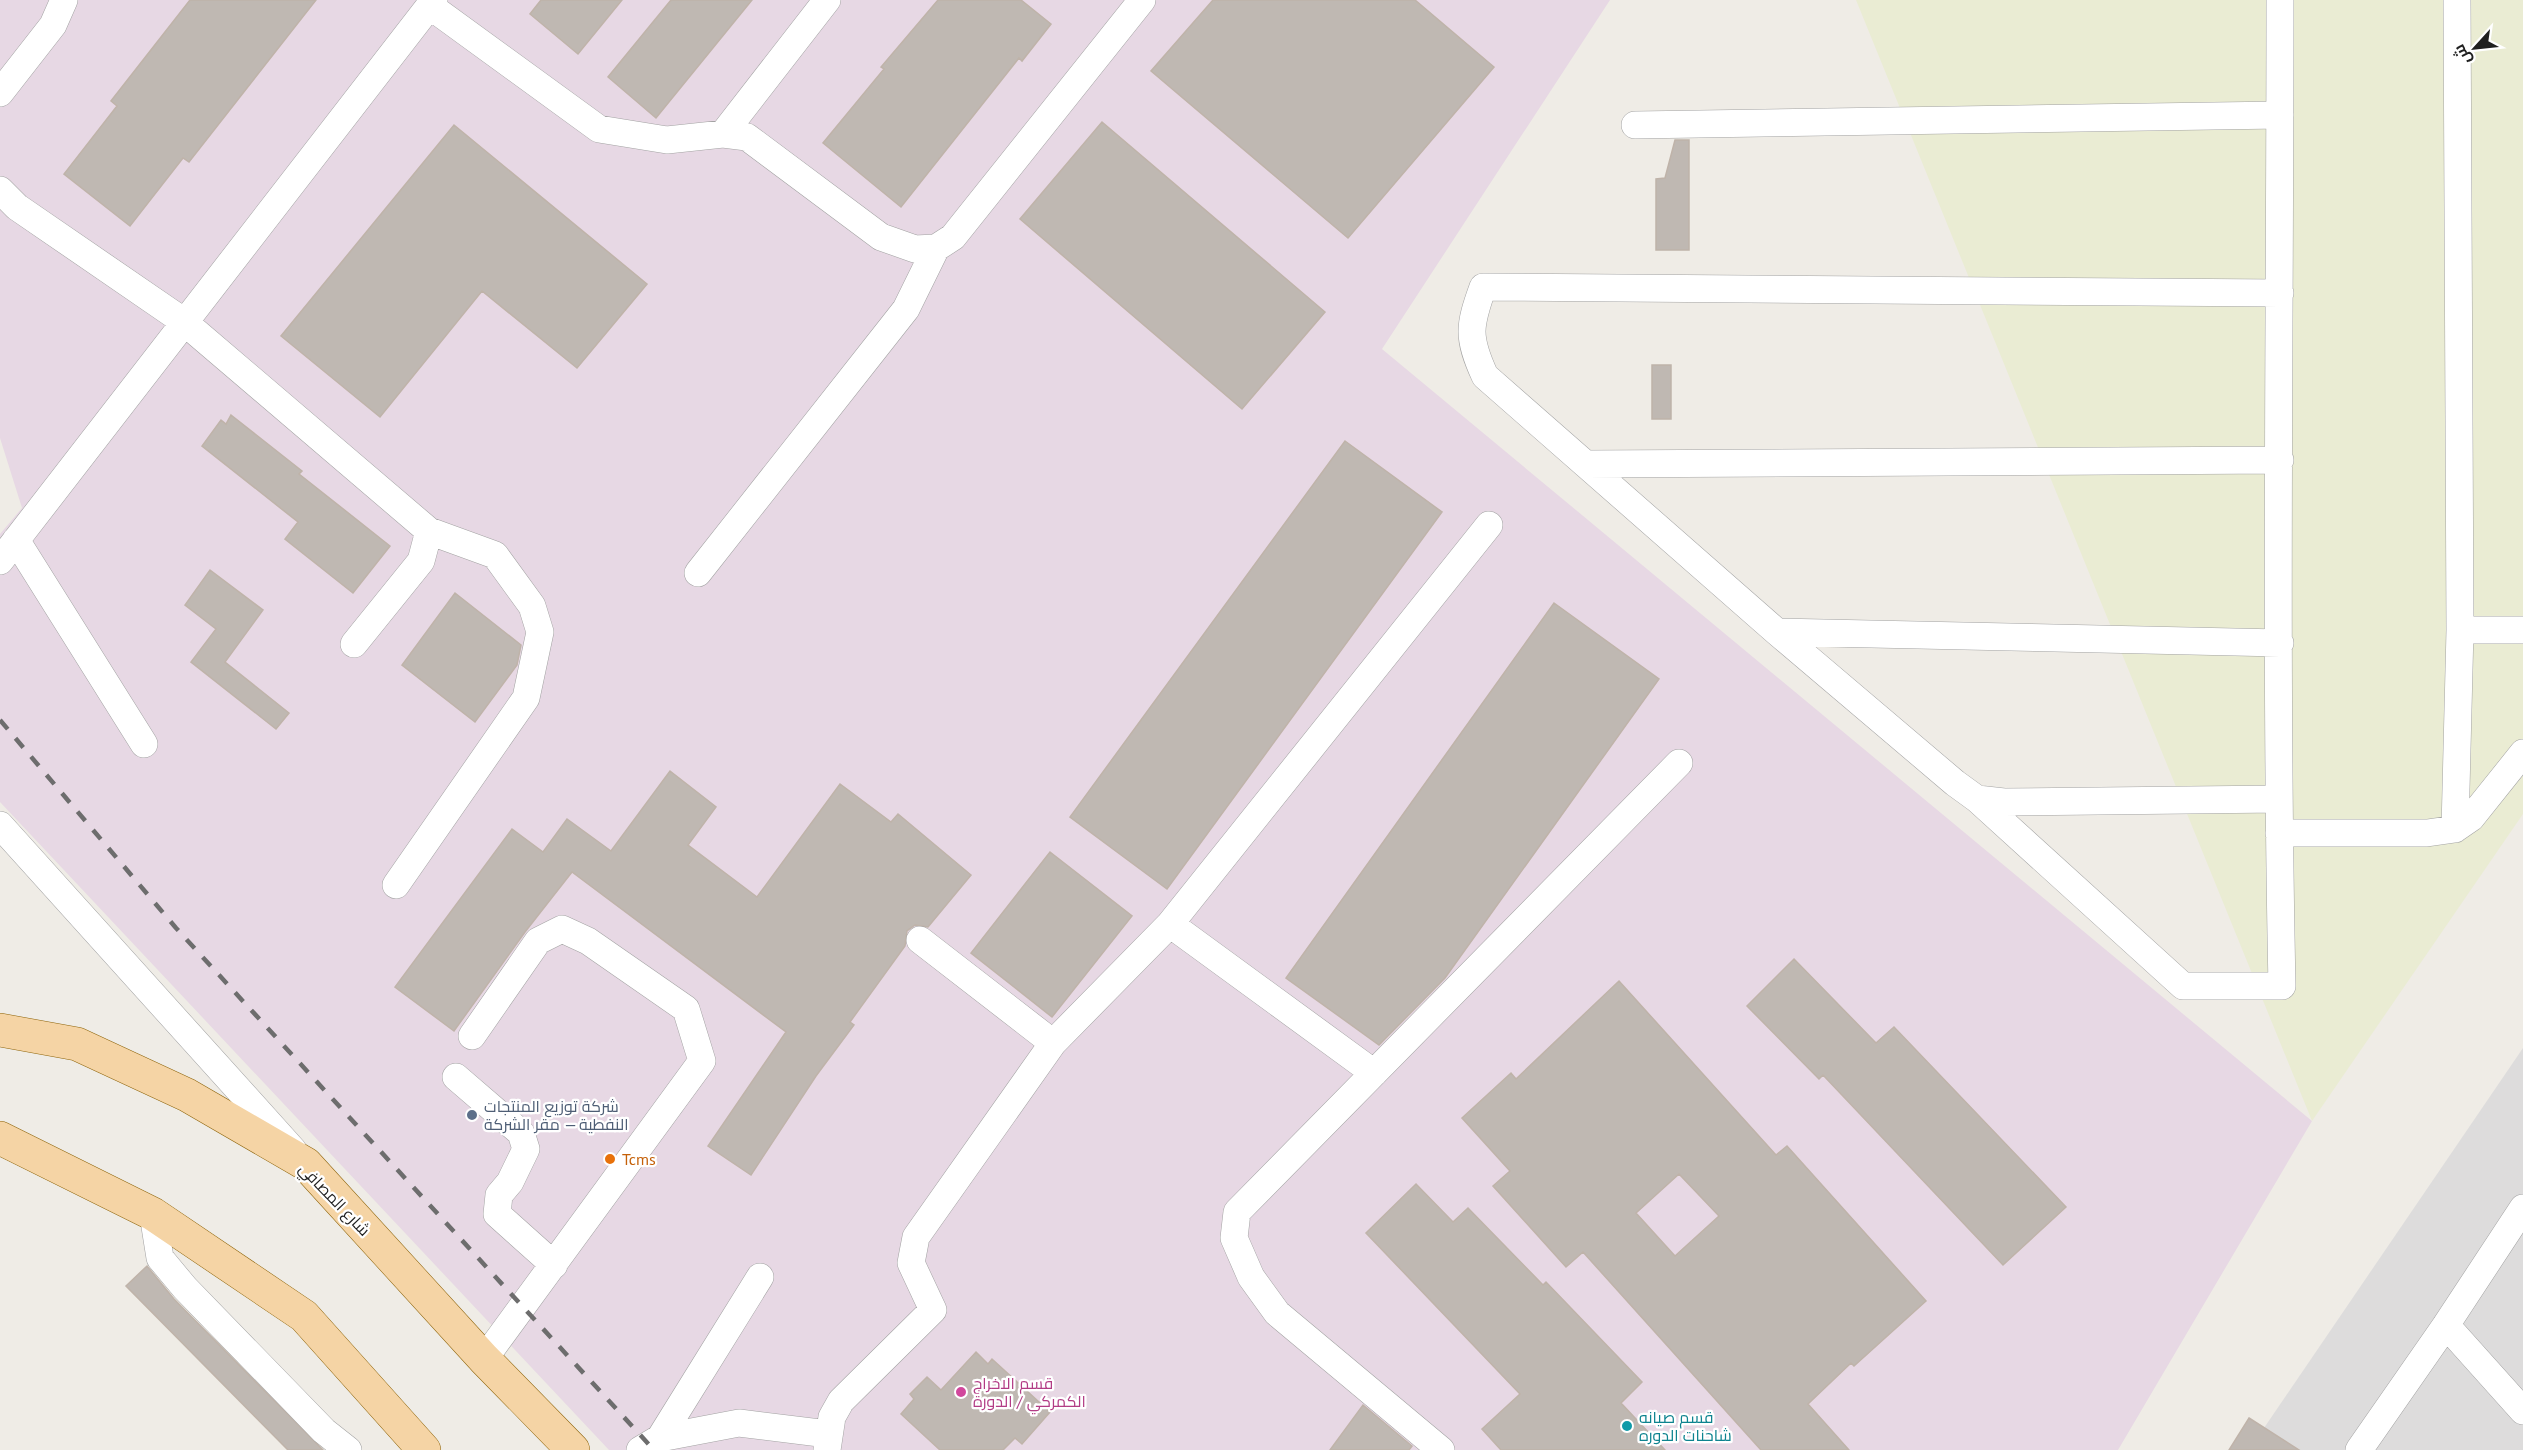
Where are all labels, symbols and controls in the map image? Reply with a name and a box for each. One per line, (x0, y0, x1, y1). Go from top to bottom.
north arrow (2445, 18, 2505, 78)
text: ش (2448, 41, 2475, 68)
place label: شركة توزيع المنتجات النفطية — مقر الشركة (484, 1096, 628, 1134)
marker: شركة توزيع المنتجات النفطية — مقر الشركة (465, 1108, 479, 1122)
place label: Tcms (622, 1149, 656, 1169)
marker: Tcms (603, 1152, 617, 1166)
street label: شارع المصافي (292, 1158, 375, 1242)
place label: قسم الاخراج الكمركي / الدورة (973, 1373, 1086, 1415)
marker: قسم الاخراج الكمركي / الدورة (954, 1385, 968, 1399)
place label: قسم صيانه شاحنات الدوره (1639, 1407, 1732, 1445)
marker: قسم صيانه شاحنات الدوره (1620, 1419, 1634, 1433)

